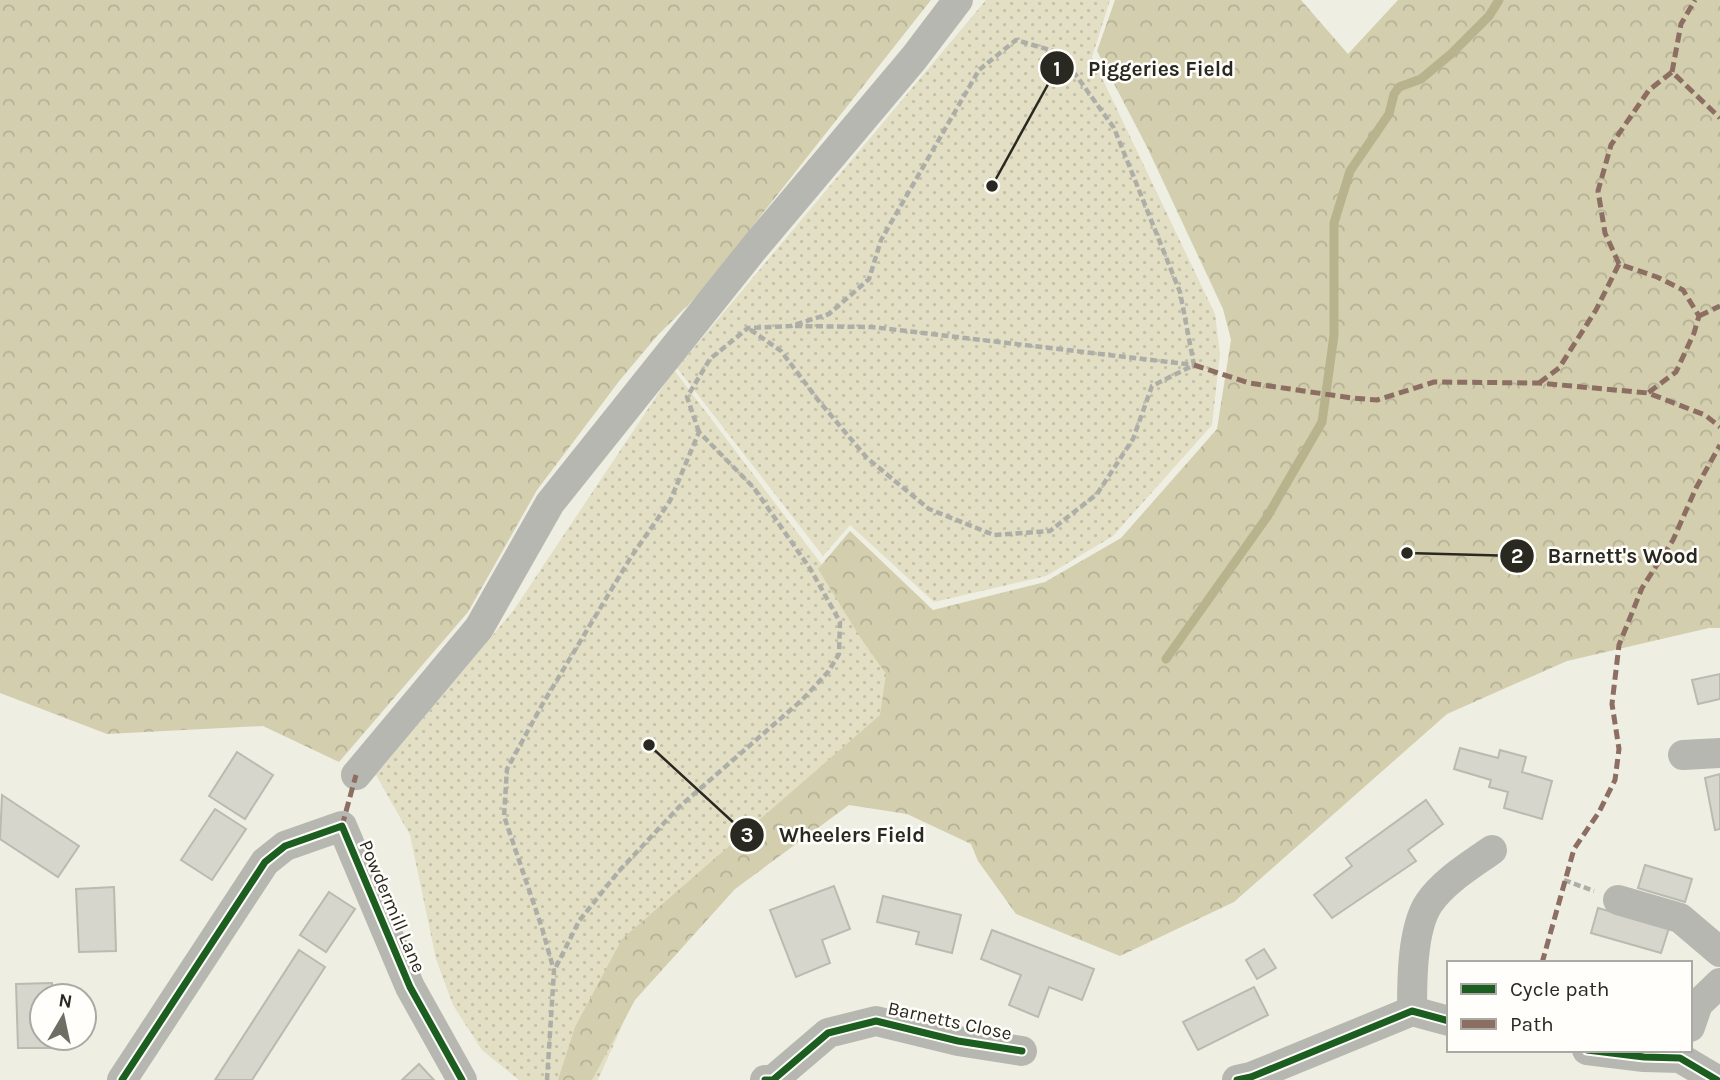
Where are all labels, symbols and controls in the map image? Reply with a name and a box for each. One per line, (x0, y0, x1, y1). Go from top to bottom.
callout: Piggeries Field (1039, 47, 1248, 89)
text: 1 (1053, 57, 1061, 81)
text: Piggeries Field (1088, 57, 1234, 81)
callout: Barnett's Wood (1499, 535, 1713, 577)
text: 2 (1511, 544, 1523, 568)
text: Barnett's Wood (1548, 544, 1698, 568)
callout: Wheelers Field (730, 814, 939, 856)
text: 3 (740, 823, 754, 847)
text: Wheelers Field (779, 823, 925, 847)
street label: Powdermill Lane (354, 837, 430, 976)
legend (1447, 961, 1692, 1052)
text: Cycle path (1510, 977, 1610, 1001)
north arrow (28, 982, 98, 1052)
text: N (57, 989, 74, 1013)
street label: Barnetts Close (886, 997, 1014, 1045)
text: Path (1510, 1012, 1554, 1036)

